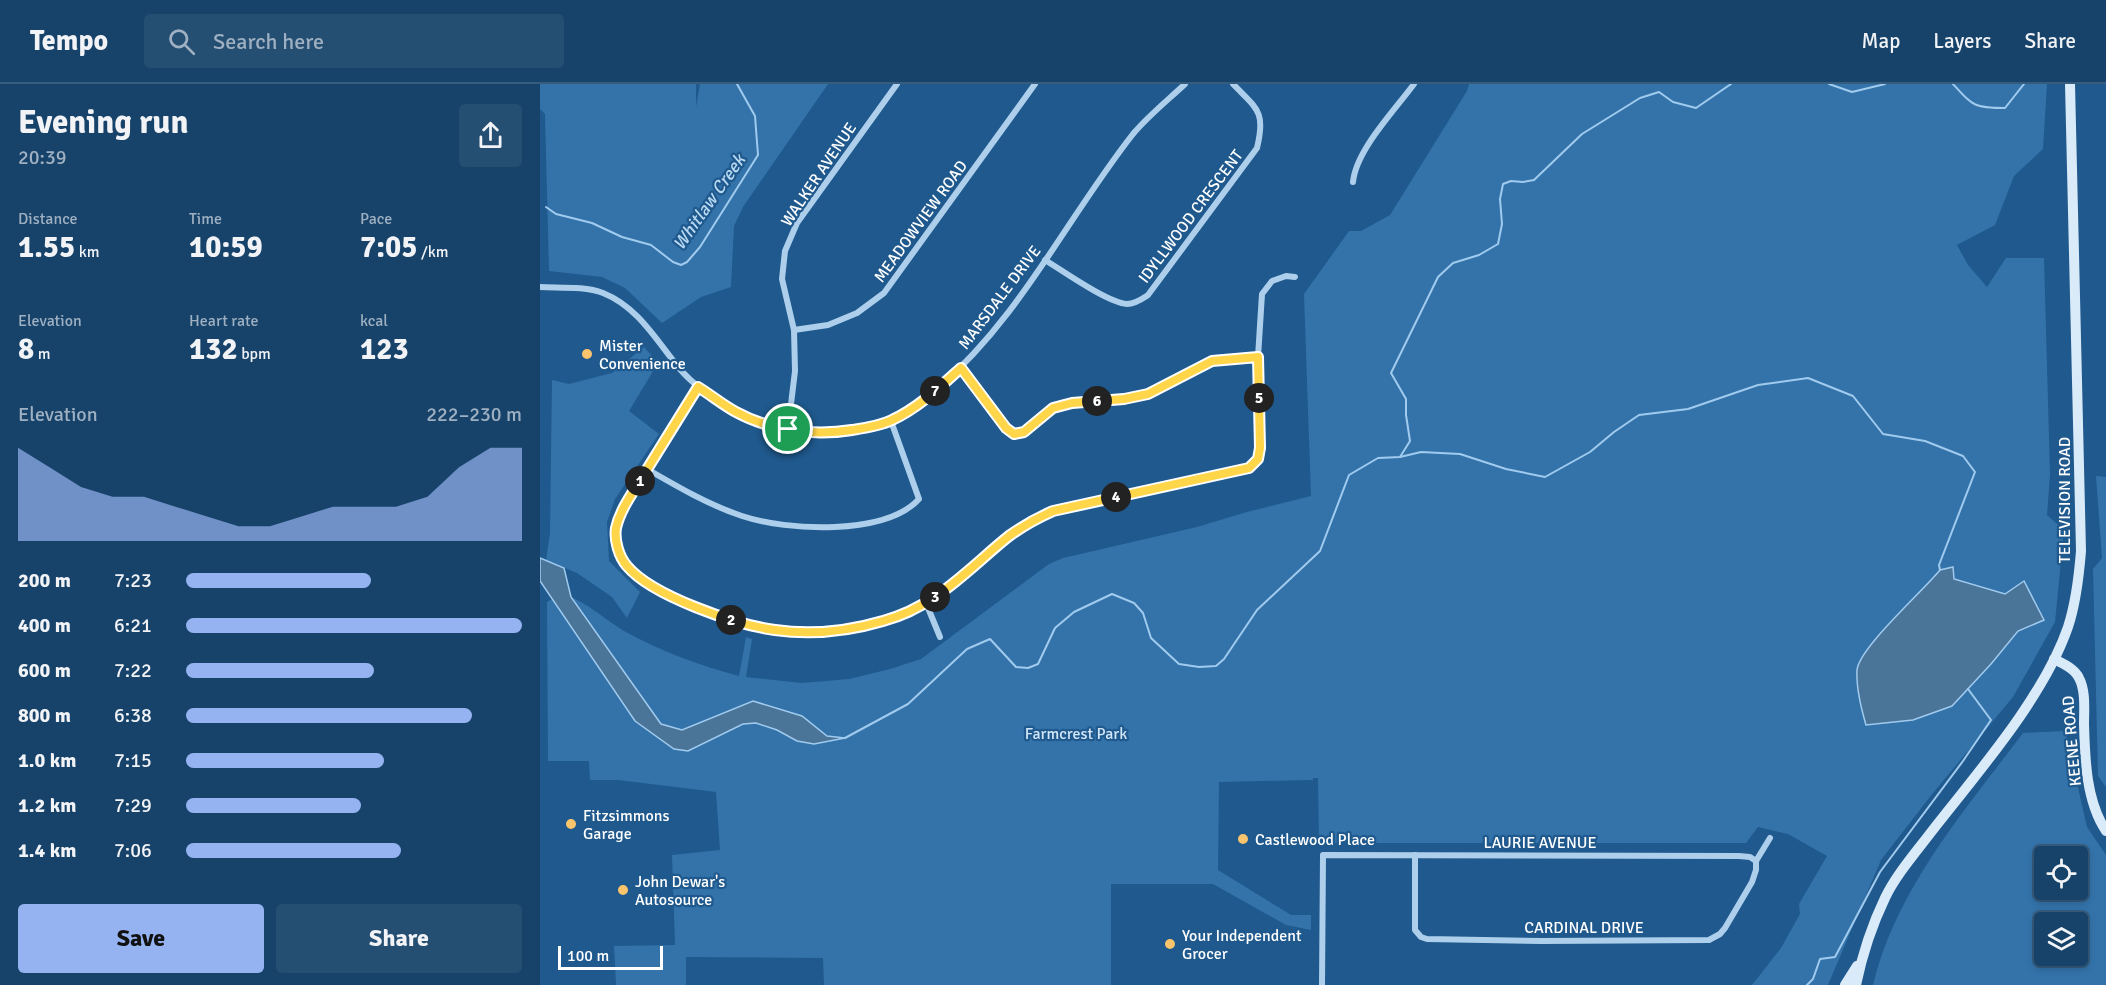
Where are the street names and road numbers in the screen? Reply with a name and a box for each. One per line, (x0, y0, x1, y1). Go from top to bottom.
street label: WALKER AVENUE (777, 119, 861, 230)
street label: IDYLLWOOD CRESCENT (1134, 146, 1247, 287)
street label: MEADOWVIEW ROAD (870, 157, 972, 287)
street label: MARSDALE DRIVE (954, 242, 1045, 353)
street label: TELEVISION ROAD (2055, 437, 2075, 563)
street label: KEENE ROAD (2058, 695, 2086, 787)
street label: LAURIE AVENUE (1483, 833, 1597, 853)
street label: CARDINAL DRIVE (1524, 918, 1644, 938)

